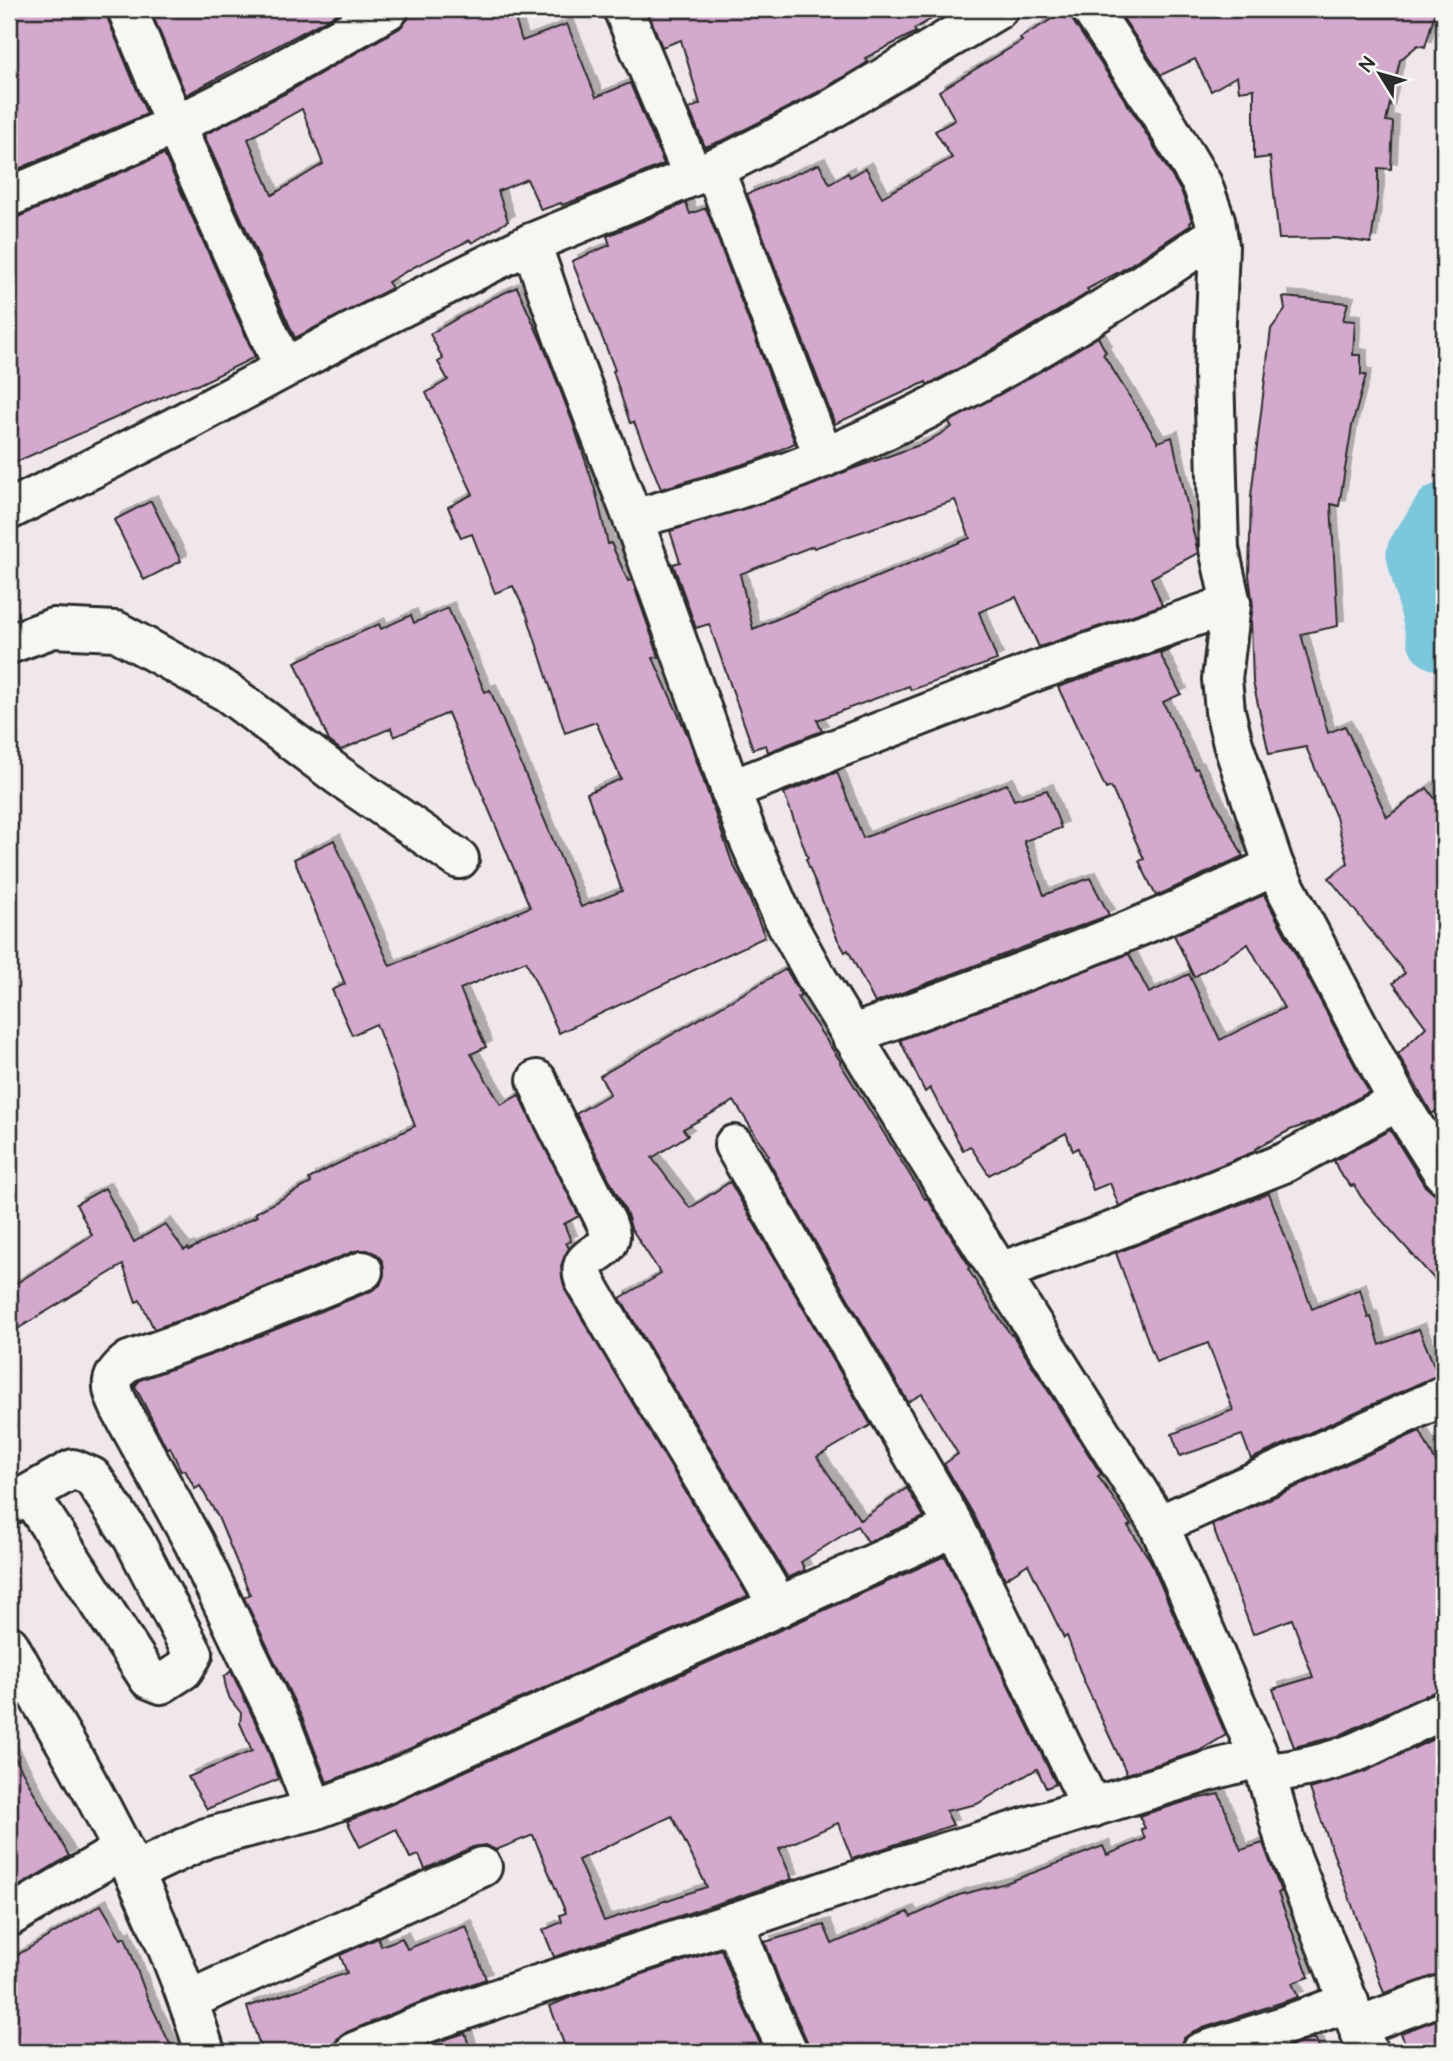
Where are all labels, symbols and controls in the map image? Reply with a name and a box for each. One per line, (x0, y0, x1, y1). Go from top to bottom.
north arrow (1344, 38, 1414, 108)
text: N (1353, 52, 1382, 78)

